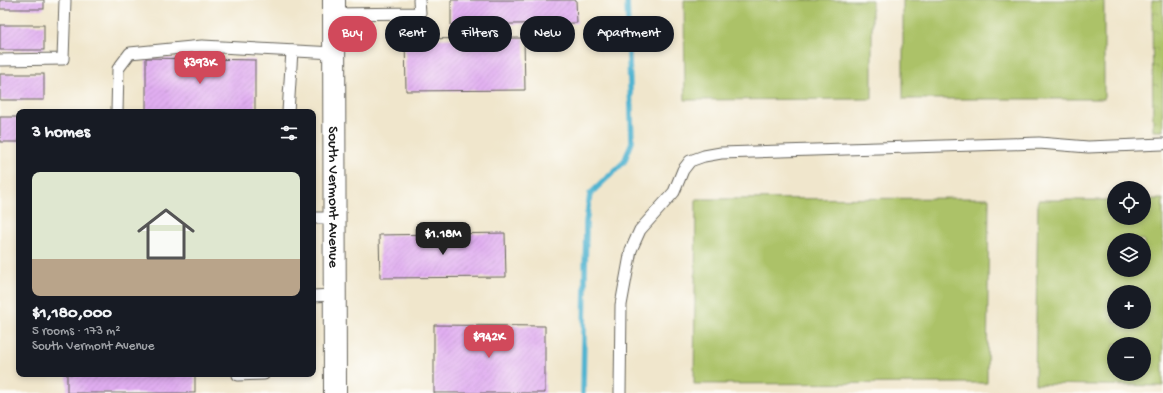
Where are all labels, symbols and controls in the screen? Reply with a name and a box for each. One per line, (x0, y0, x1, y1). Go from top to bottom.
chip: Buy (328, 16, 377, 52)
chip: Rent (385, 16, 440, 52)
chip: Filters (448, 16, 512, 52)
chip: New (520, 16, 575, 52)
chip: Apartment (583, 16, 674, 52)
pin: $393K (172, 51, 228, 85)
text: $393K (183, 56, 217, 71)
icon: filters (278, 122, 300, 144)
text: 3 homes (32, 123, 90, 143)
street label: South Vermont Avenue (323, 126, 342, 268)
map controls (1107, 181, 1151, 381)
button: locate (1107, 181, 1151, 225)
icon: home (130, 198, 202, 270)
pin: $1.18M (410, 222, 476, 256)
text: $1.18M (425, 227, 461, 242)
button: layers (1107, 233, 1151, 277)
button: + (1107, 285, 1151, 329)
text: $1,180,000 (32, 304, 112, 324)
text: 5 rooms · 173 m² (32, 324, 120, 339)
pin: $942K (461, 325, 517, 359)
text: $942K (473, 330, 505, 345)
button: − (1107, 337, 1151, 381)
text: South Vermont Avenue (32, 339, 154, 354)

